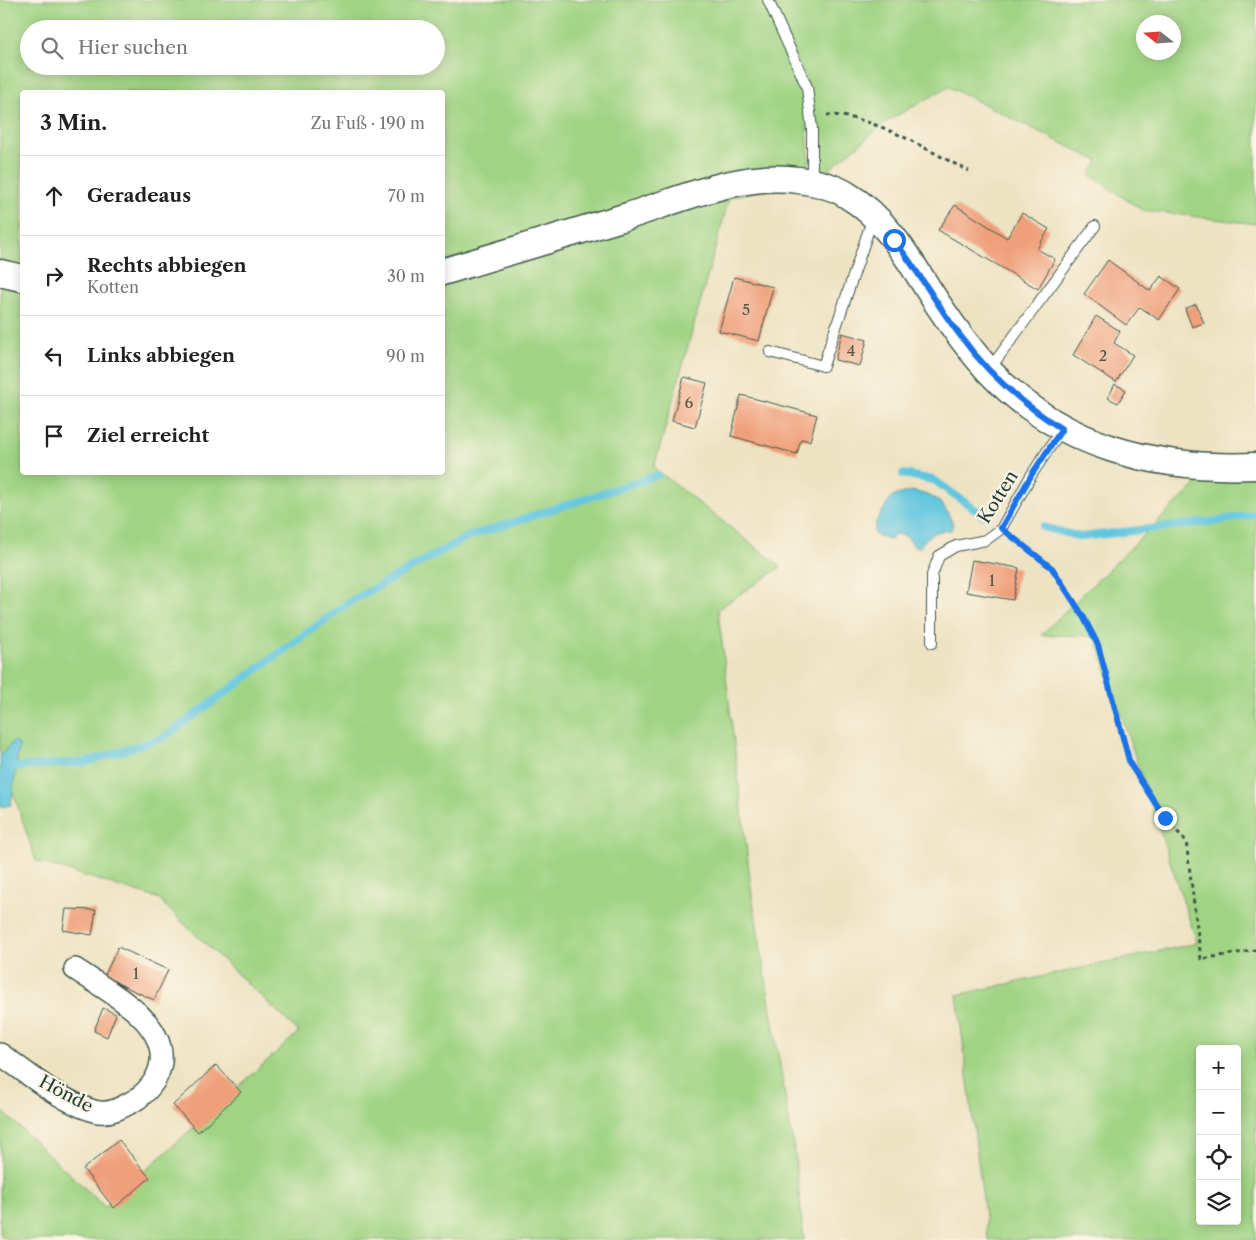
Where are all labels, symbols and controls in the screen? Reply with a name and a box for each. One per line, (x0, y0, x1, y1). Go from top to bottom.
north arrow (1136, 15, 1181, 60)
search box (20, 20, 445, 75)
icon: search (38, 34, 66, 62)
text: Hier suchen (78, 36, 188, 59)
text: 3 Min. (40, 110, 107, 135)
text: Zu Fuß · 190 m (311, 113, 425, 133)
icon: ahead (40, 182, 68, 210)
text: Geradeaus (87, 184, 191, 207)
text: 70 m (388, 186, 425, 206)
route start (883, 229, 906, 252)
text: Rechts abbiegen (87, 254, 247, 277)
icon: right (40, 262, 68, 290)
text: 30 m (387, 266, 425, 286)
text: Kotten (87, 277, 139, 297)
house number: 5 (742, 300, 750, 319)
house number: 4 (847, 341, 855, 360)
icon: left (40, 342, 68, 370)
text: Links abbiegen (87, 344, 235, 367)
text: 90 m (386, 346, 425, 366)
house number: 2 (1099, 346, 1107, 365)
house number: 6 (685, 393, 694, 412)
icon: arrive (40, 422, 68, 450)
text: Ziel erreicht (87, 424, 209, 447)
street label: Kotten (973, 466, 1023, 528)
house number: 1 (989, 571, 996, 590)
route end (1154, 807, 1177, 830)
house number: 1 (133, 964, 140, 983)
map controls (1196, 1045, 1241, 1225)
button: + (1196, 1045, 1241, 1090)
street label: Hönde (35, 1071, 97, 1117)
button: − (1196, 1090, 1241, 1135)
button: locate (1196, 1135, 1241, 1180)
button: layers (1196, 1180, 1241, 1225)

